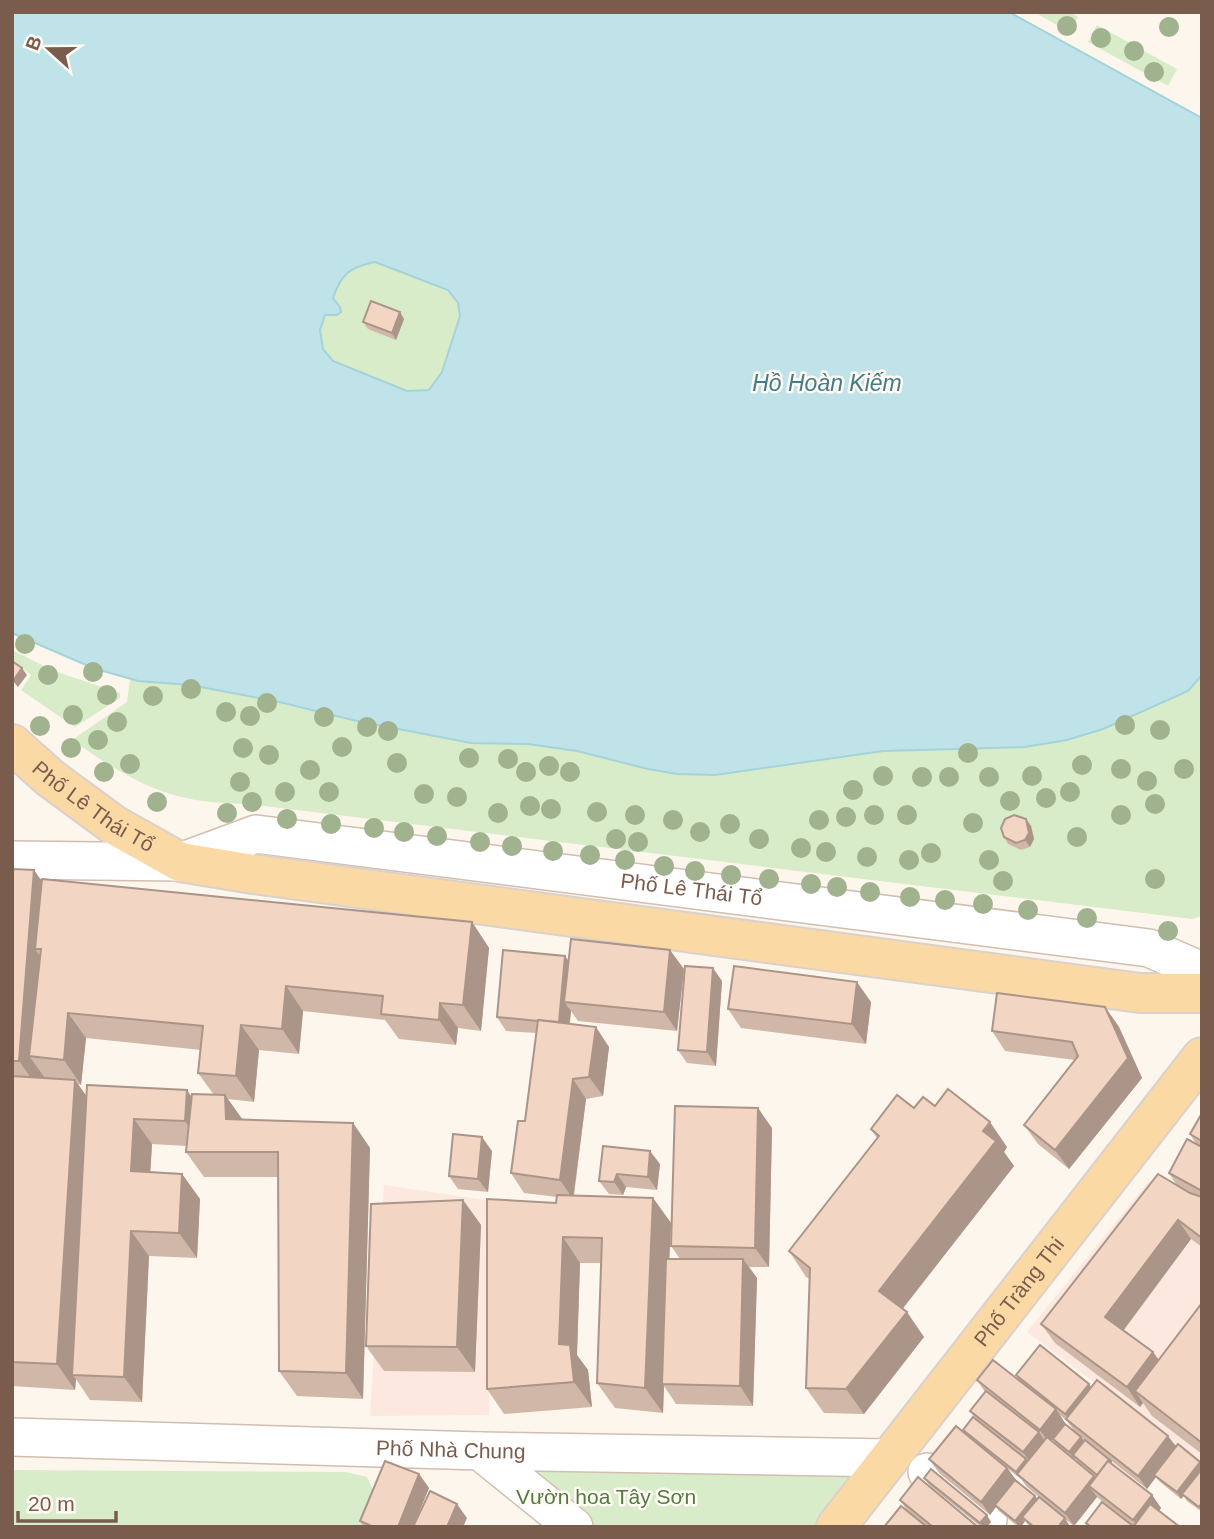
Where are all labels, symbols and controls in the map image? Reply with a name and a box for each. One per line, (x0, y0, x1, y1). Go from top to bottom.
north arrow (14, 14, 84, 84)
text: B (21, 33, 46, 53)
water label: Hồ Hoàn Kiếm (752, 370, 902, 396)
street label: Phố Lê Thái Tổ (28, 756, 158, 856)
street label: Phố Lê Thái Tổ (619, 869, 764, 910)
street label: Phố Tràng Thi (969, 1233, 1068, 1351)
street label: Phố Nhà Chung (376, 1436, 526, 1463)
scale bar (18, 1480, 116, 1524)
park label: Vườn hoa Tây Sơn (516, 1485, 696, 1508)
text: 20 m (28, 1492, 75, 1515)

